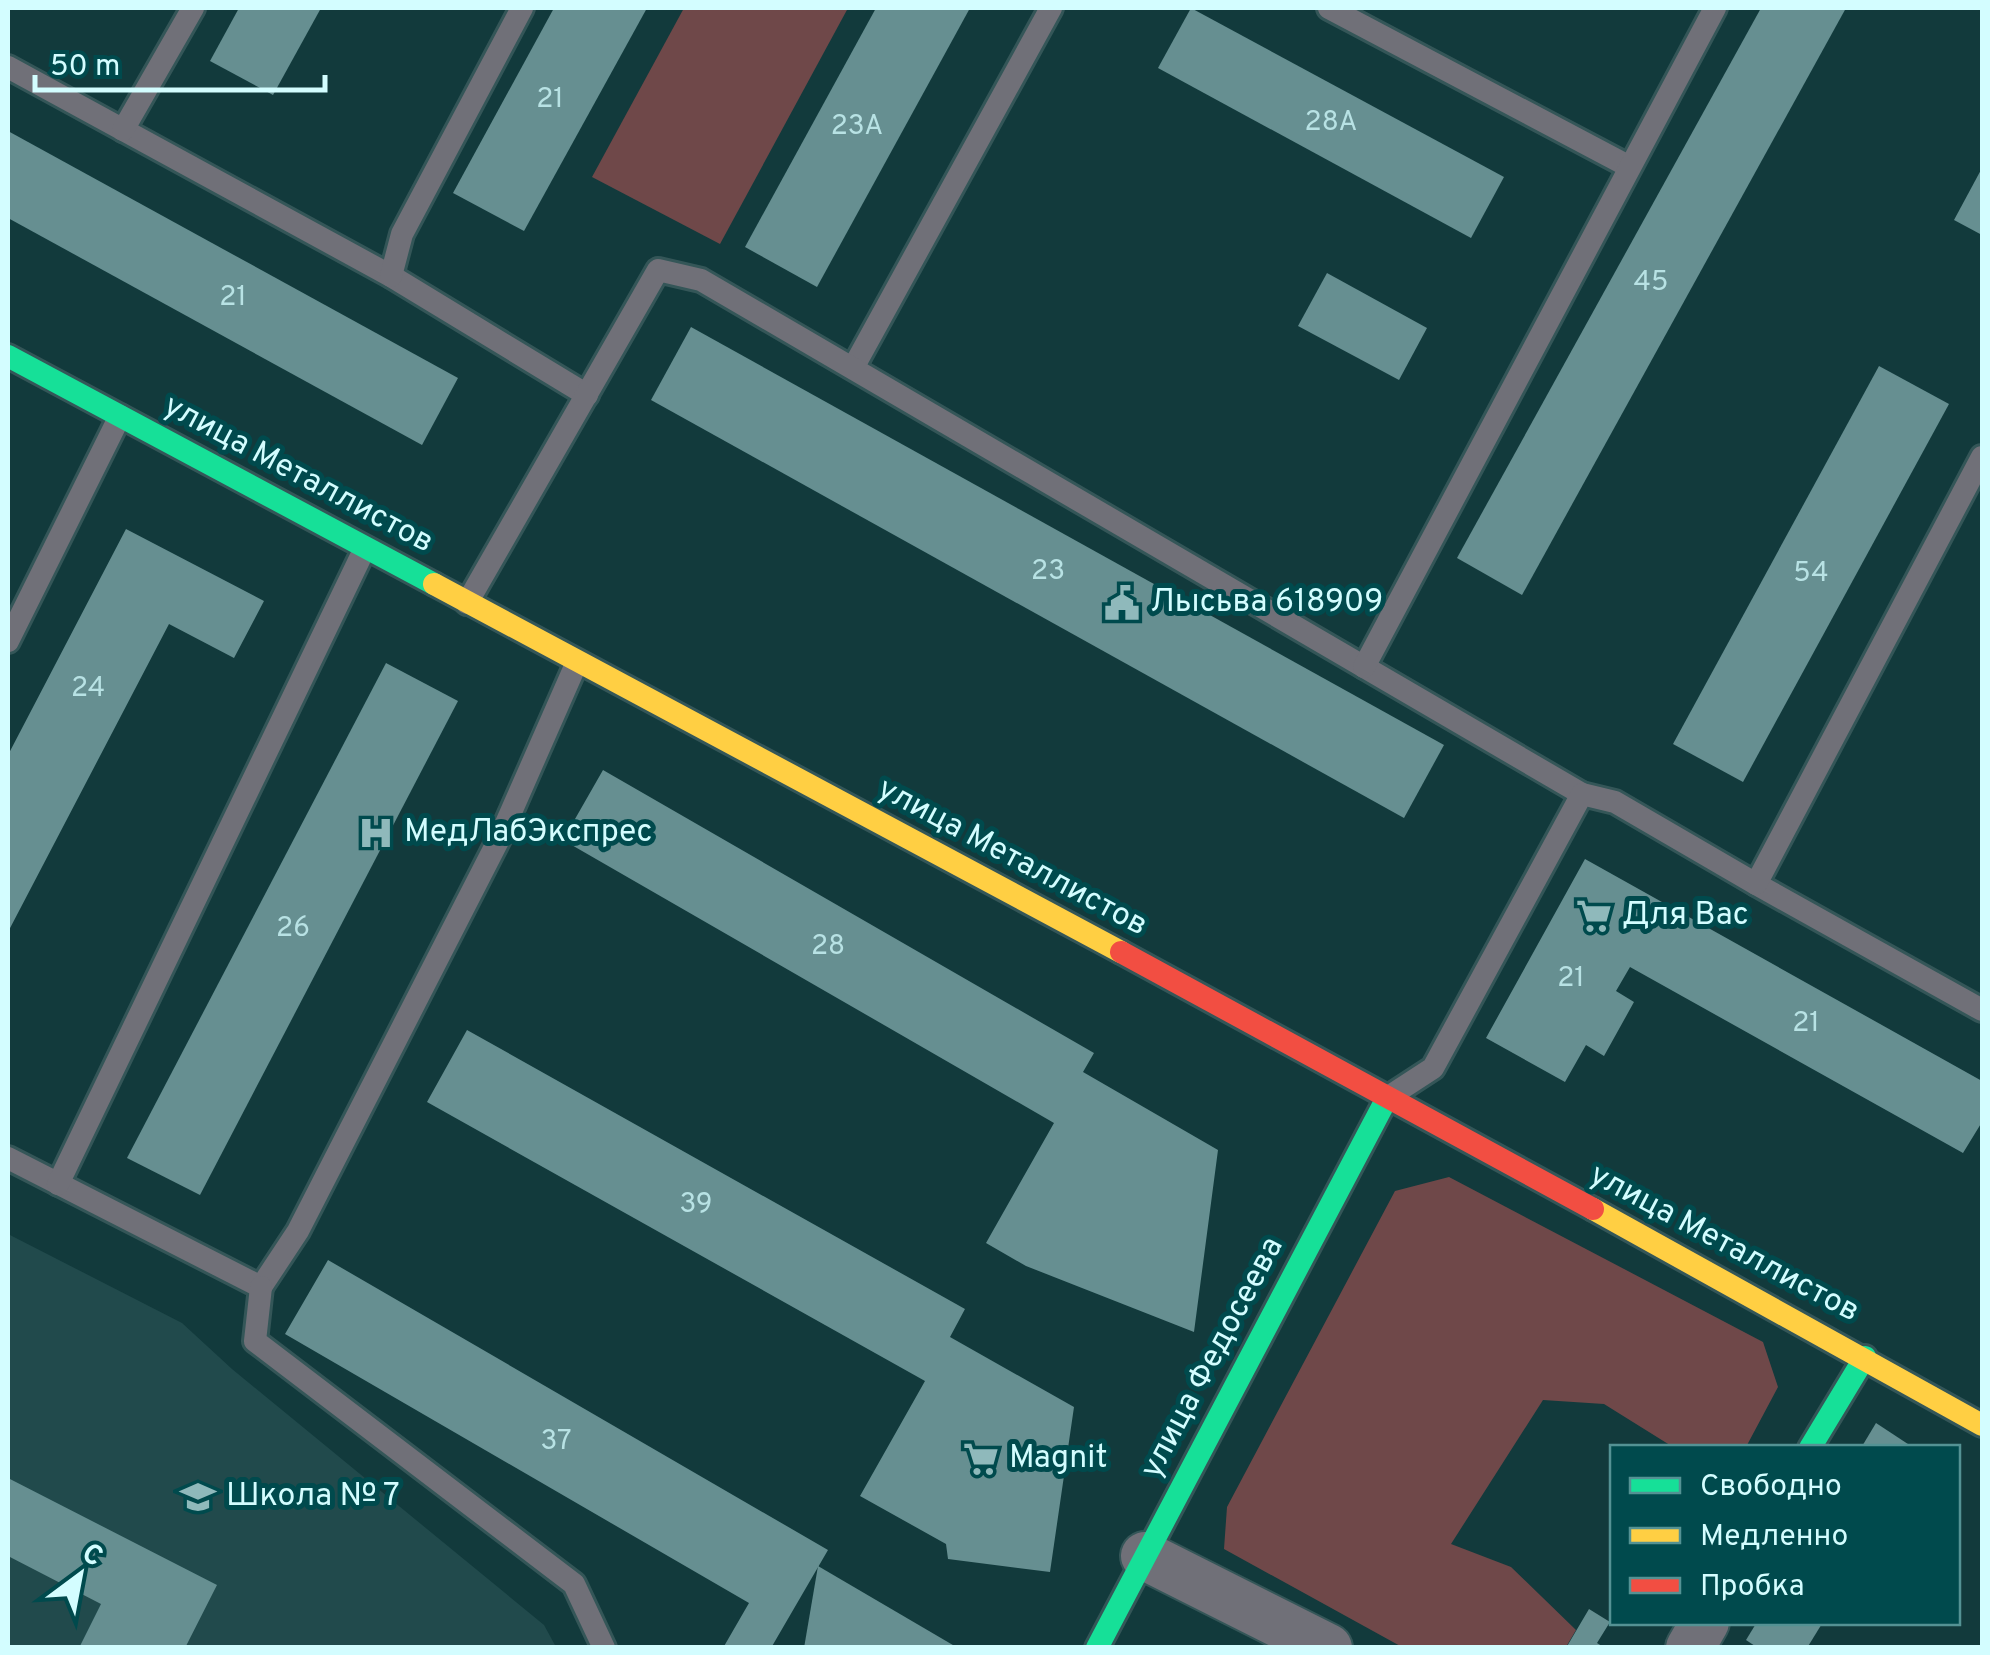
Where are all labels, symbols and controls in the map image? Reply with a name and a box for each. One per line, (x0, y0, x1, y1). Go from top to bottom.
scale bar (35, 30, 325, 92)
text: 50 m (50, 49, 120, 86)
house number: 21 (536, 82, 564, 118)
house number: 28А (1305, 105, 1357, 141)
house number: 23А (831, 109, 883, 145)
house number: 45 (1634, 265, 1668, 301)
house number: 21 (219, 280, 247, 316)
street label: улица Металлистов (156, 387, 440, 563)
house number: 23 (1031, 554, 1065, 590)
house number: 54 (1793, 556, 1829, 592)
place label: Лысьва 618909 (1150, 583, 1383, 623)
public building icon: Лысьва 618909 (1103, 584, 1141, 622)
house number: 24 (71, 671, 105, 707)
street label: улица Металлистов (870, 770, 1154, 946)
place label: МедЛабЭкспрес (404, 813, 652, 853)
hospital icon: МедЛабЭкспрес (357, 814, 395, 852)
place label: Для Вас (1622, 896, 1749, 936)
supermarket icon: Для Вас (1575, 897, 1613, 935)
house number: 26 (276, 911, 310, 947)
house number: 28 (811, 929, 845, 965)
house number: 21 (1557, 961, 1585, 997)
house number: 21 (1792, 1006, 1820, 1042)
street label: улица Металлистов (1582, 1156, 1866, 1332)
house number: 39 (679, 1187, 713, 1223)
street label: улица Федосеева (1133, 1230, 1293, 1486)
house number: 37 (540, 1424, 572, 1460)
place label: Magnit (1009, 1439, 1108, 1479)
supermarket icon: Magnit (962, 1440, 1000, 1478)
legend (1610, 1445, 1960, 1625)
text: Свободно (1700, 1469, 1842, 1506)
place label: Школа № 7 (226, 1477, 400, 1517)
school or university icon: Школа № 7 (179, 1478, 217, 1516)
text: Медленно (1700, 1519, 1848, 1556)
north arrow (30, 1525, 130, 1625)
text: С (75, 1536, 109, 1576)
text: Пробка (1700, 1569, 1805, 1606)

